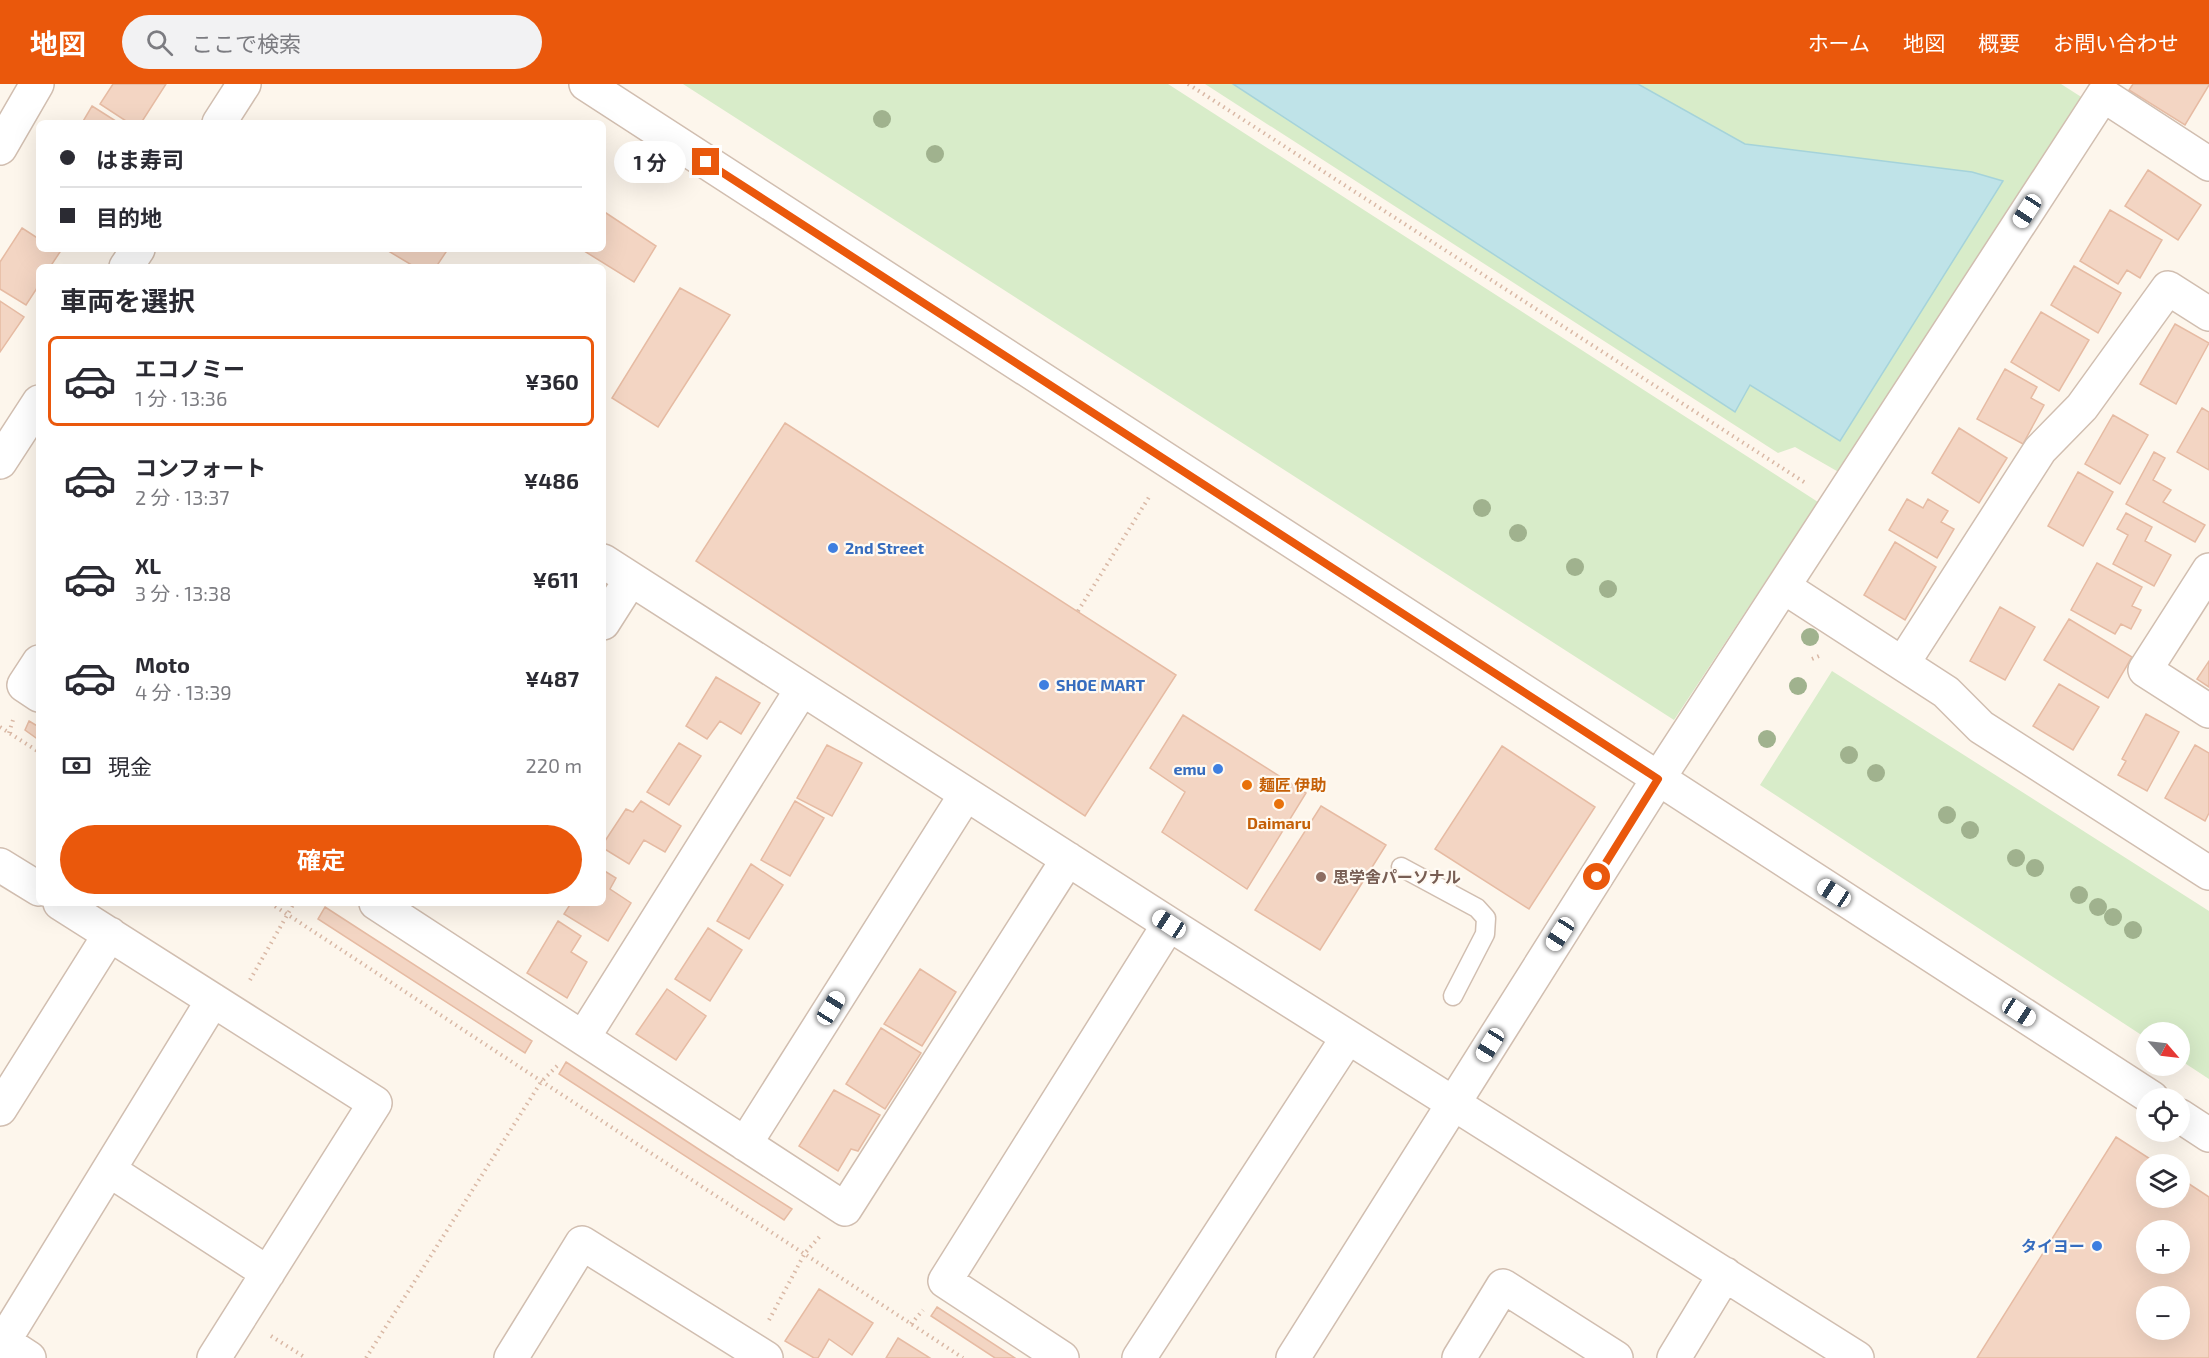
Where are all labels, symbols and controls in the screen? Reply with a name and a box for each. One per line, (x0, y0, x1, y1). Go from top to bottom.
search box (122, 15, 542, 69)
text: 地図 (30, 26, 86, 60)
icon: search (143, 26, 176, 59)
text: ここで検索 (191, 30, 301, 56)
text: ホーム (1808, 30, 1870, 55)
text: 地図 (1903, 30, 1945, 55)
text: 概要 (1978, 30, 2020, 55)
text: お問い合わせ (2053, 30, 2179, 55)
callout: 1 分 (613, 141, 685, 183)
text: はま寿司 (96, 146, 184, 172)
route end (692, 148, 719, 175)
text: 1 分 (634, 150, 666, 174)
car (2010, 191, 2044, 231)
text: 目的地 (96, 204, 162, 230)
text: 車両を選択 (60, 284, 195, 316)
icon: car (63, 354, 117, 408)
text: エコノミー (135, 355, 245, 381)
text: ¥360 (525, 368, 579, 394)
text: 1 分 · 13:36 (135, 386, 227, 410)
icon: car (63, 453, 117, 507)
text: コンフォート (135, 454, 266, 480)
text: ¥486 (524, 467, 579, 493)
text: 2 分 · 13:37 (135, 485, 230, 509)
place label: 2nd Street (845, 538, 925, 557)
marker: 2nd Street (826, 541, 840, 555)
icon: car (63, 552, 117, 606)
text: XL (135, 552, 161, 578)
text: ¥611 (532, 566, 579, 592)
text: 3 分 · 13:38 (135, 581, 231, 605)
icon: car (63, 651, 117, 705)
text: Moto (135, 651, 190, 677)
text: ¥487 (525, 665, 579, 691)
place label: SHOE MART (1056, 675, 1145, 694)
marker: SHOE MART (1037, 678, 1051, 692)
text: 4 分 · 13:39 (135, 680, 232, 704)
icon: cash (60, 749, 93, 782)
text: 現金 (108, 753, 152, 779)
text: 220 m (525, 753, 582, 777)
place label: emu (1173, 759, 1206, 778)
marker: emu (1211, 762, 1225, 776)
place label: 麺匠 伊助 (1259, 775, 1326, 794)
marker: 麺匠 伊助 (1240, 778, 1254, 792)
marker: Daimaru (1272, 797, 1286, 811)
place label: Daimaru (1247, 813, 1311, 832)
button: 確定 (60, 825, 582, 894)
route start (1583, 863, 1610, 890)
place label: 思学舎パーソナル (1333, 867, 1461, 886)
marker: 思学舎パーソナル (1314, 870, 1328, 884)
car (1814, 876, 1854, 910)
car (1149, 907, 1189, 941)
car (1543, 914, 1577, 954)
car (814, 988, 848, 1028)
car (1999, 995, 2039, 1029)
north arrow (2136, 1022, 2190, 1076)
map controls (2136, 1022, 2190, 1340)
car (1473, 1025, 1507, 1065)
button: locate (2136, 1088, 2190, 1142)
button: layers (2136, 1154, 2190, 1208)
button: + (2136, 1220, 2190, 1274)
place label: タイヨー (2021, 1236, 2085, 1255)
marker: タイヨー (2090, 1239, 2104, 1253)
button: − (2136, 1286, 2190, 1340)

